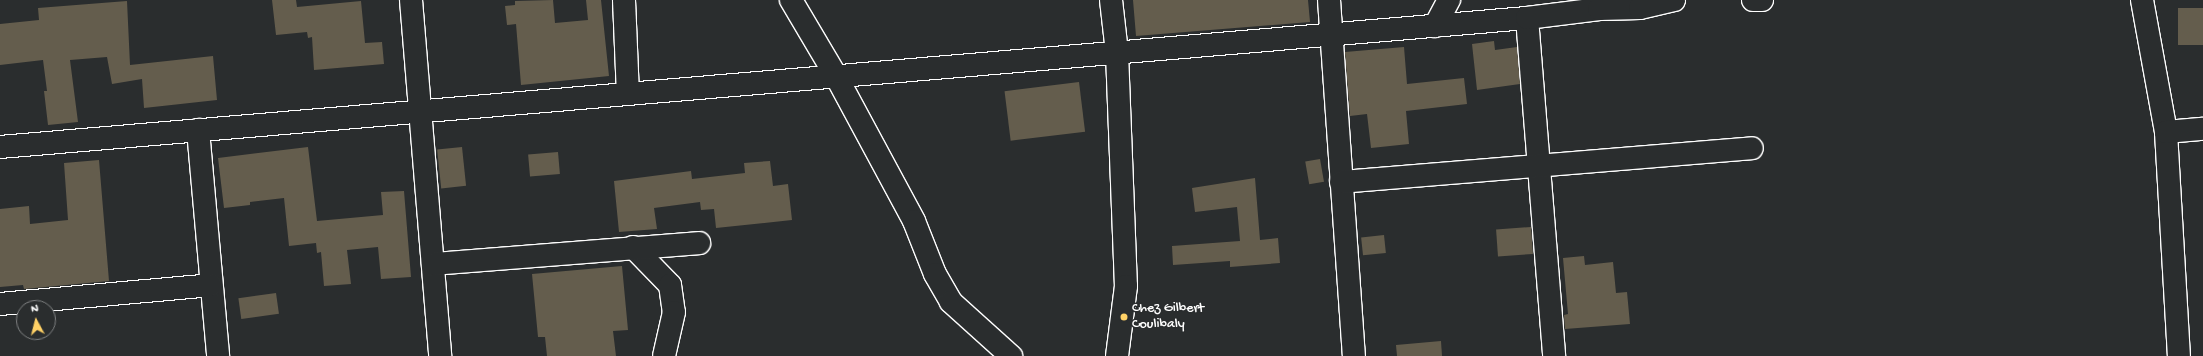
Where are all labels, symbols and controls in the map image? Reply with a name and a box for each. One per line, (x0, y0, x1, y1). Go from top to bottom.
north arrow (16, 300, 56, 340)
place label: Chez Gilbert Coulibaly (1132, 301, 1204, 334)
text: N (30, 303, 39, 315)
marker: Chez Gilbert Coulibaly (1119, 312, 1129, 322)

